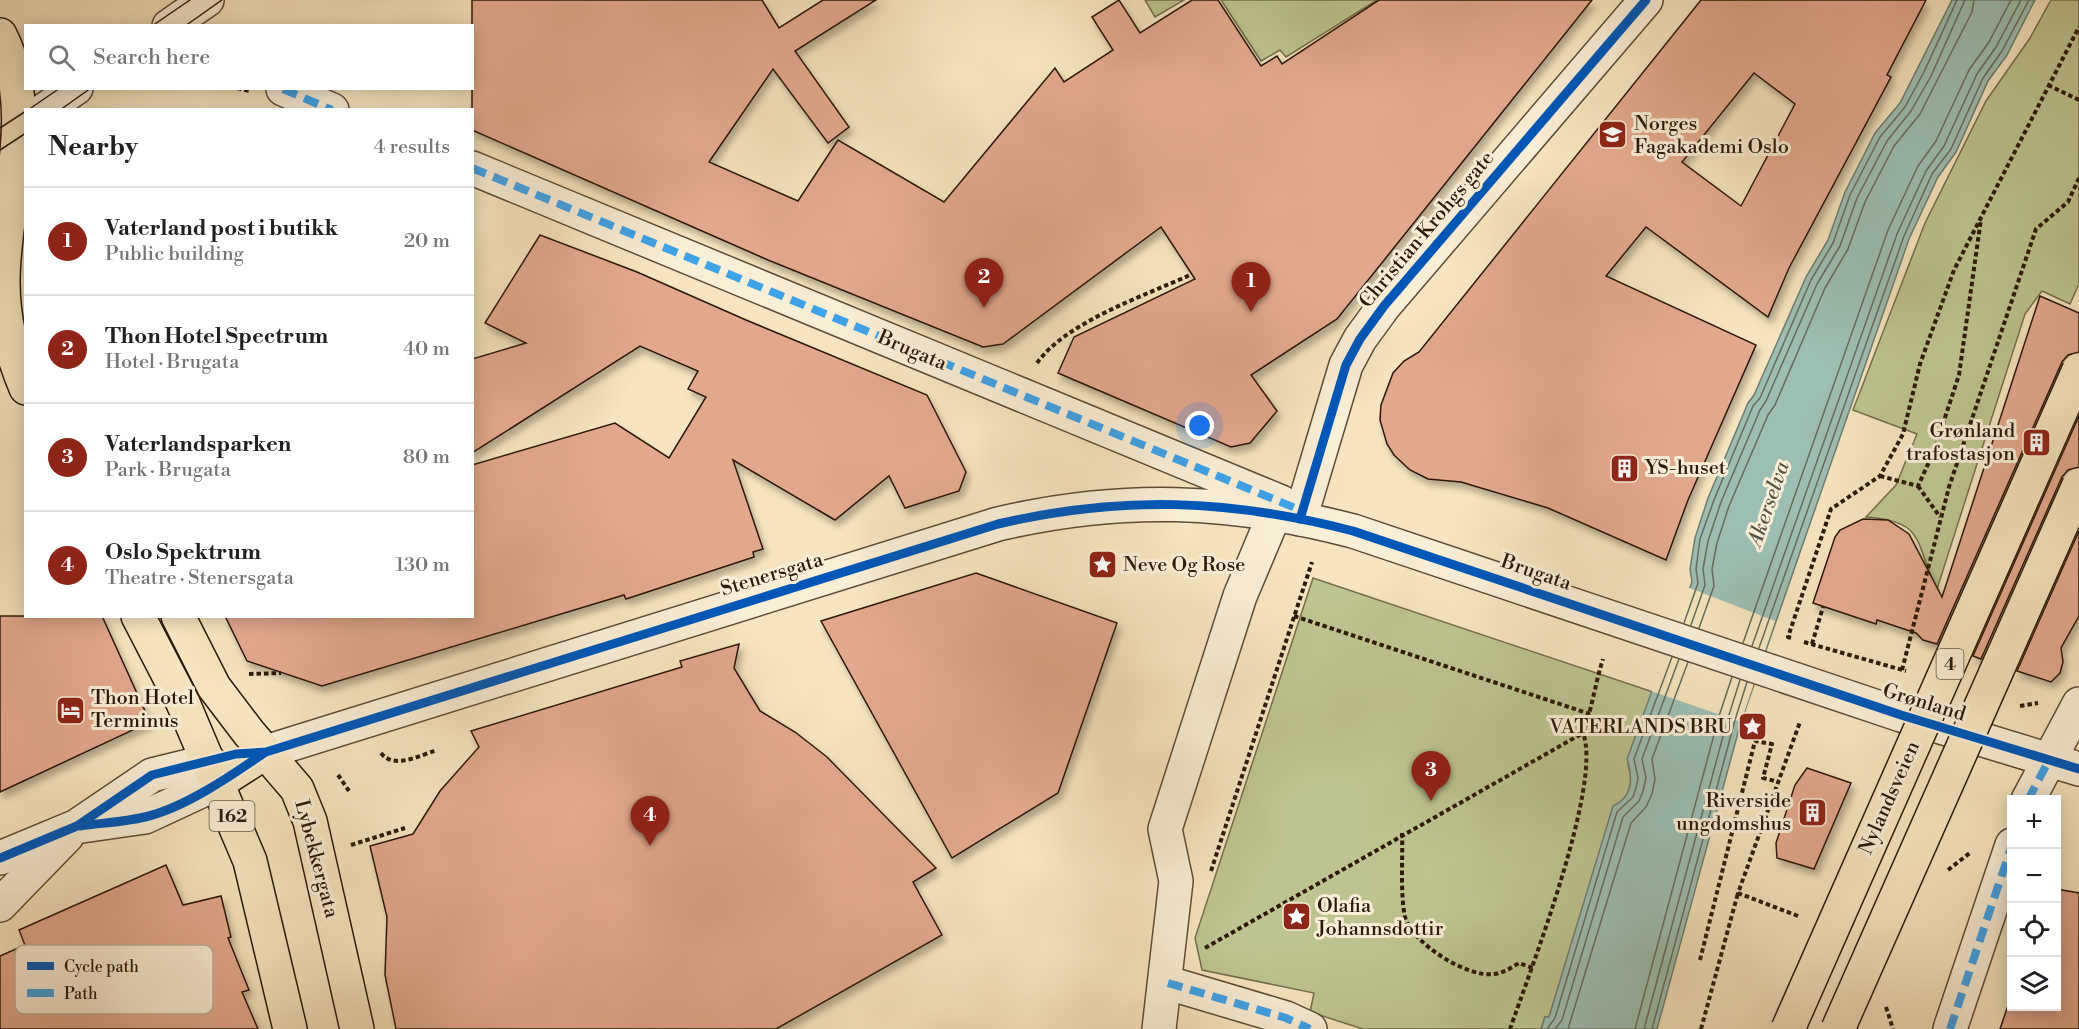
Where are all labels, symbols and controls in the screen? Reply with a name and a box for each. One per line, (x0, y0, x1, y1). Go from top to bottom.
search box (24, 24, 474, 90)
icon: search (45, 41, 78, 74)
text: Search here (93, 44, 210, 71)
place label: Norges Fagakademi Oslo (1634, 112, 1789, 160)
school or university icon: Norges Fagakademi Oslo (1597, 119, 1629, 151)
text: Nearby (48, 131, 138, 163)
text: 4 results (373, 135, 450, 160)
street label: Christian Krohgs gate (1354, 147, 1500, 313)
text: Vaterland post i butikk (105, 215, 338, 242)
text: 1 (63, 229, 72, 254)
text: 20 m (404, 229, 450, 254)
text: Public building (105, 242, 244, 267)
pin: 2 (964, 258, 1004, 308)
pin: 1 (1232, 262, 1270, 312)
text: Thon Hotel Spectrum (105, 323, 328, 350)
street label: Brugata (873, 325, 951, 377)
text: 2 (61, 337, 74, 362)
text: 40 m (403, 337, 450, 362)
text: Hotel · Brugata (105, 350, 239, 375)
your location (1185, 411, 1214, 440)
place label: Grønland trafostasjon (1906, 419, 2016, 467)
building icon: Grønland trafostasjon (2020, 427, 2052, 459)
text: Vaterlandsparken (105, 431, 291, 458)
text: 3 (61, 445, 74, 470)
text: 80 m (403, 445, 450, 470)
building icon: YS-huset (1608, 452, 1640, 484)
place label: YS-huset (1644, 456, 1726, 481)
text: Park · Brugata (105, 458, 231, 483)
water label: Akerselva (1742, 458, 1796, 552)
text: Oslo Spektrum (105, 539, 261, 566)
street label: Stenersgata (718, 547, 827, 602)
place icon: Neve Og Rose (1086, 549, 1118, 581)
street label: Brugata (1497, 549, 1575, 597)
text: 4 (61, 553, 74, 578)
text: 130 m (395, 553, 450, 578)
place label: Neve Og Rose (1123, 553, 1245, 578)
text: Theatre · Stenersgata (105, 566, 294, 591)
road number: 4 (1936, 649, 1964, 679)
street label: Grønland (1879, 679, 1969, 728)
place label: Thon Hotel Terminus (91, 686, 194, 734)
hotel icon: Thon Hotel Terminus (54, 694, 86, 726)
place icon: VATERLANDS BRU (1737, 711, 1769, 743)
place label: VATERLANDS BRU (1548, 715, 1732, 740)
street label: Nylandsveien (1854, 737, 1926, 859)
pin: 3 (1412, 752, 1450, 801)
place label: Riverside ungdomshus (1676, 789, 1791, 837)
map controls (2007, 795, 2061, 1011)
button: + (2007, 795, 2061, 849)
pin: 4 (630, 796, 670, 846)
building icon: Riverside ungdomshus (1796, 796, 1828, 828)
street label: Lybekkergata (288, 797, 344, 922)
road number: 162 (210, 801, 254, 831)
button: − (2007, 849, 2061, 903)
place label: Olafia Johannsdottir (1316, 894, 1444, 942)
place icon: Olafia Johannsdottir (1280, 901, 1312, 933)
button: locate (2007, 903, 2061, 957)
legend (15, 945, 213, 1014)
text: Cycle path (64, 957, 139, 977)
button: layers (2007, 957, 2061, 1011)
text: Path (64, 984, 98, 1004)

